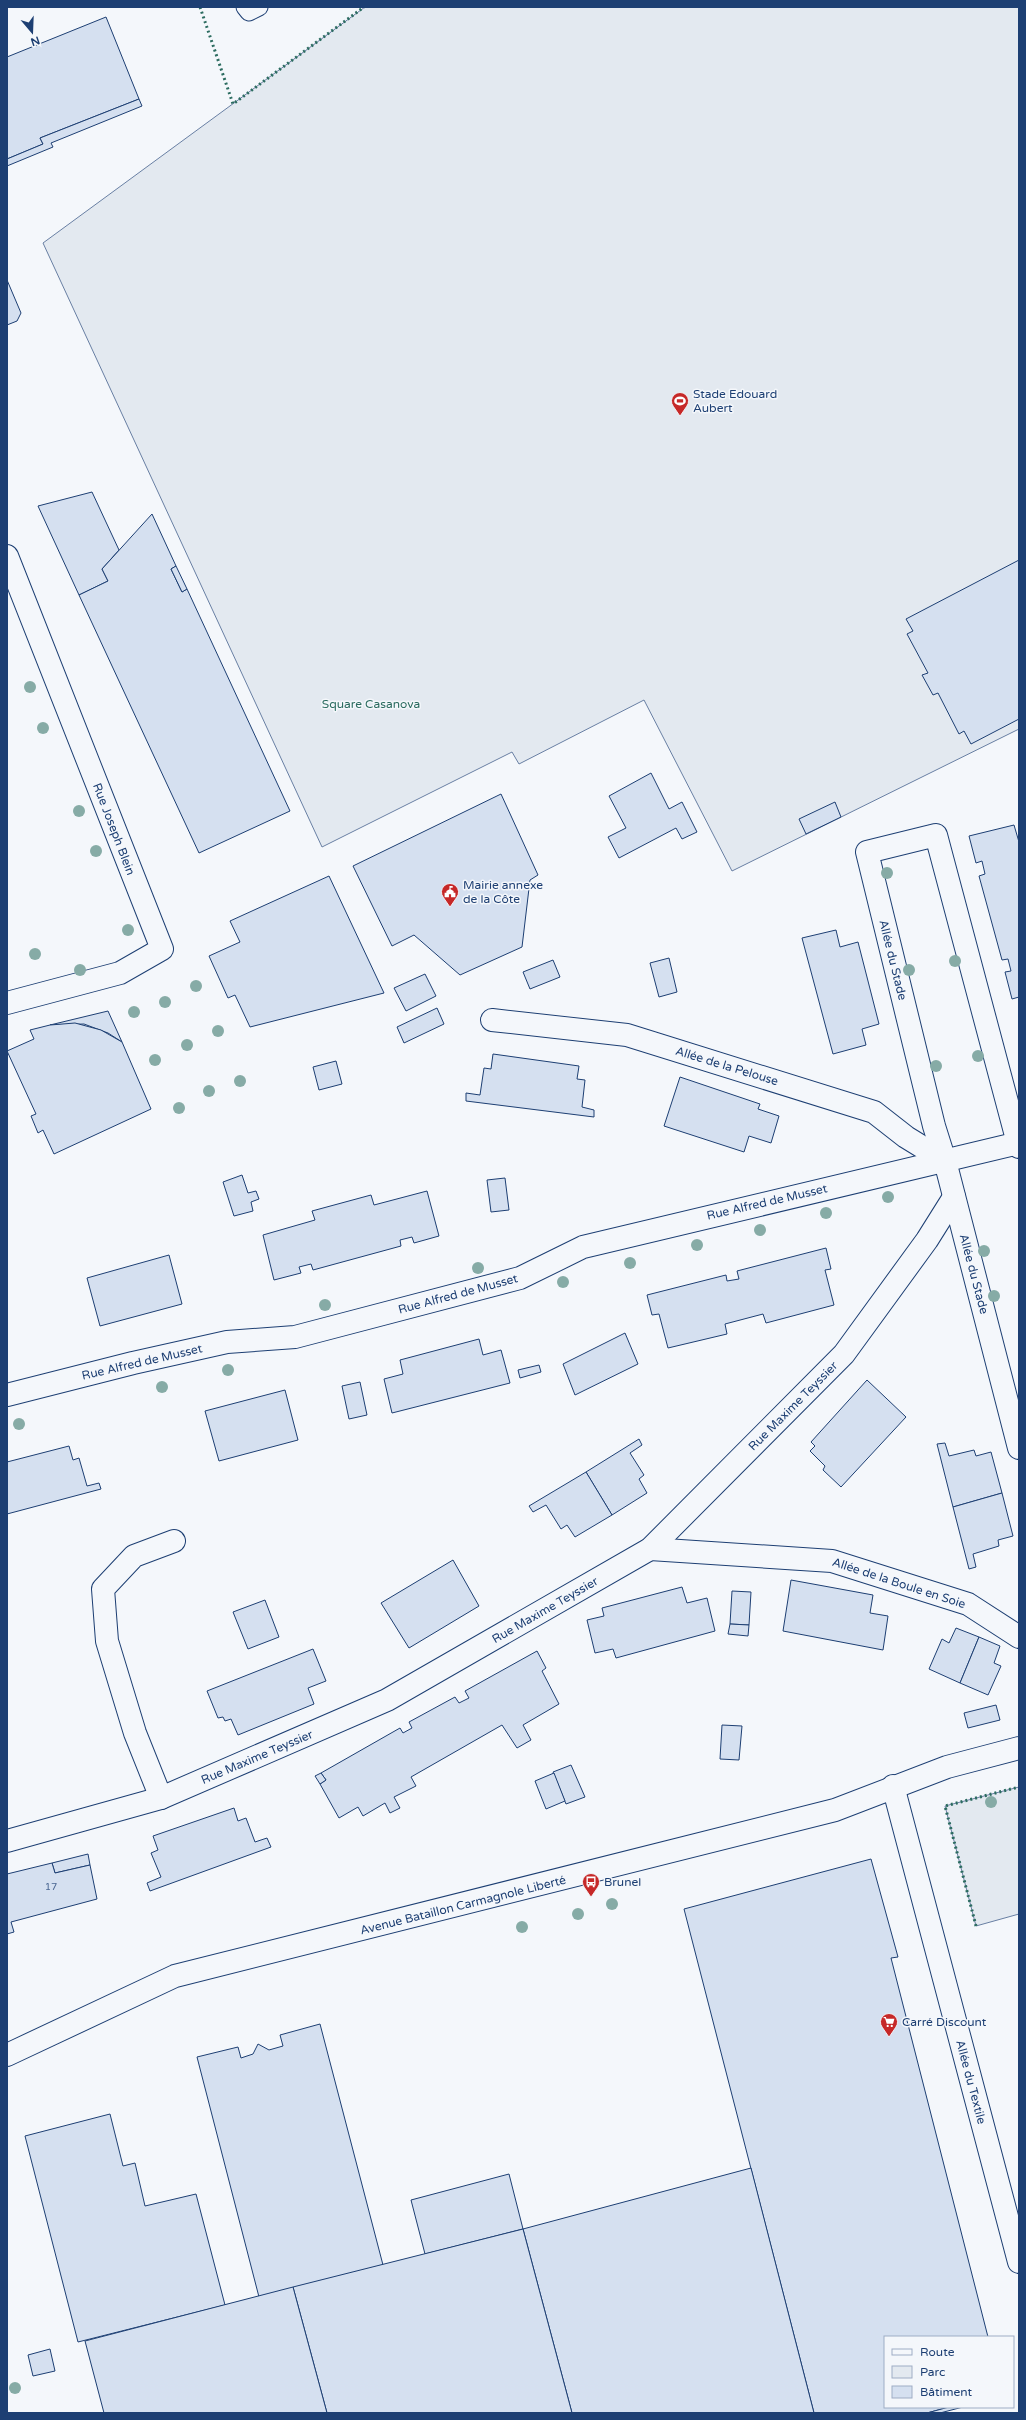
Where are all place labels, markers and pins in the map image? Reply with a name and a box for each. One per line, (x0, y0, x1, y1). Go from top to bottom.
place label: Stade Edouard Aubert (693, 387, 777, 415)
sports icon: Stade Edouard Aubert (670, 391, 690, 416)
place label: Mairie annexe de la Côte (463, 878, 543, 906)
public building icon: Mairie annexe de la Côte (440, 882, 460, 907)
bus stop icon: Brunel (581, 1872, 601, 1897)
place label: Brunel (604, 1875, 641, 1889)
supermarket icon: Carré Discount (879, 2012, 899, 2037)
place label: Carré Discount (902, 2015, 987, 2029)

